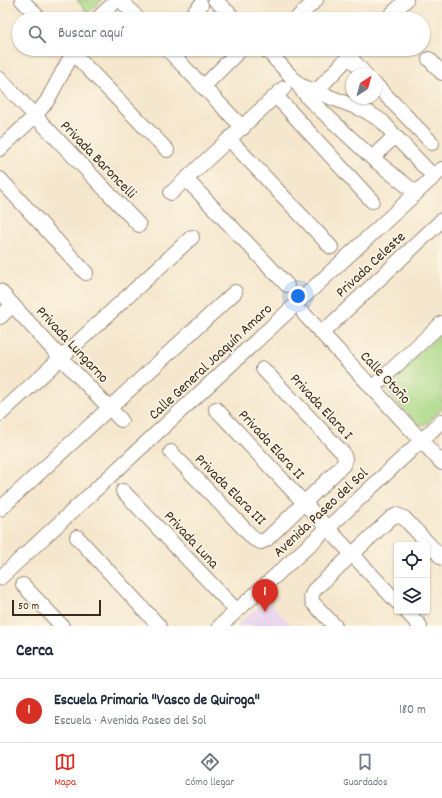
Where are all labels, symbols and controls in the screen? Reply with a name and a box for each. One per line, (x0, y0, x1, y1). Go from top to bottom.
search box (12, 12, 430, 56)
icon: search (26, 23, 48, 45)
text: Buscar aquí (58, 23, 123, 45)
north arrow (346, 68, 382, 104)
street label: Privada Baroncelli (54, 116, 141, 205)
street label: Privada Celeste (331, 227, 412, 304)
your location (288, 286, 308, 306)
street label: Calle General Joaquín Amaro (145, 299, 278, 426)
street label: Privada Lungarno (30, 302, 113, 389)
street label: Calle Otoño (354, 347, 415, 410)
street label: Privada Elara I (284, 369, 357, 446)
street label: Privada Elara II (232, 405, 309, 486)
street label: Privada Elara III (189, 450, 271, 531)
street label: Avenida Paseo del Sol (269, 463, 374, 563)
street label: Privada Luna (158, 506, 224, 575)
map controls (394, 542, 430, 614)
button: locate (394, 542, 430, 578)
button: layers (394, 578, 430, 614)
pin: 1 (252, 579, 278, 612)
scale bar (12, 598, 101, 617)
text: 50 m (18, 599, 39, 615)
text: Cerca (16, 640, 53, 664)
text: Escuela Primaria "Vasco de Quiroga" (54, 690, 260, 712)
text: 1 (28, 701, 30, 720)
text: 180 m (399, 701, 426, 720)
text: Escuela · Avenida Paseo del Sol (54, 712, 206, 731)
tab: Mapa (54, 751, 76, 791)
tab: Cómo llegar (185, 751, 234, 791)
tab: Guardados (343, 751, 388, 791)

